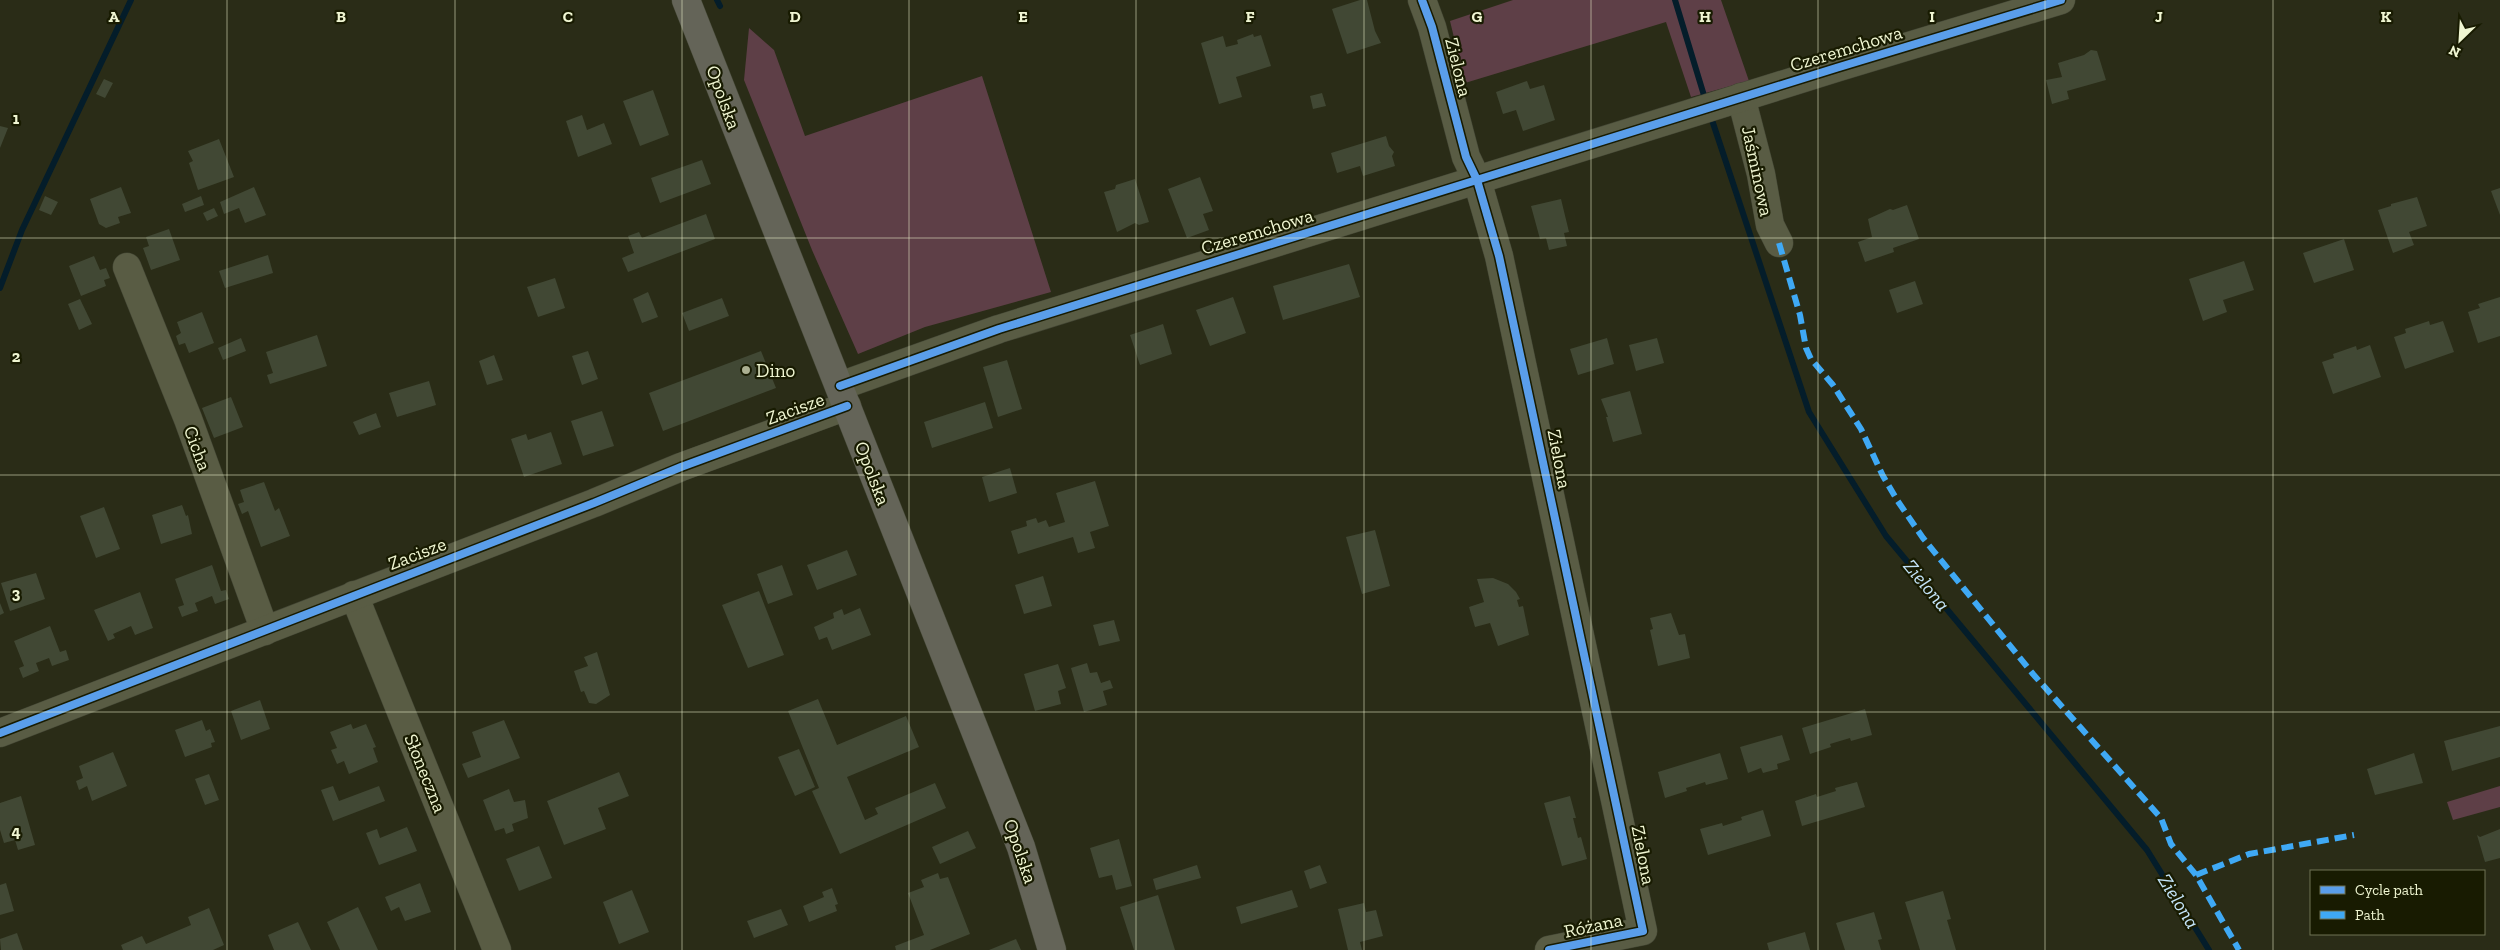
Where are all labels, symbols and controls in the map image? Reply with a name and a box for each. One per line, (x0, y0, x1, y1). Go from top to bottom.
text: A (109, 7, 120, 26)
text: B (336, 7, 346, 26)
text: C (563, 7, 573, 26)
text: D (789, 7, 801, 26)
text: E (1018, 7, 1028, 26)
text: F (1245, 7, 1255, 26)
text: G (1472, 7, 1483, 26)
text: H (1699, 7, 1711, 26)
text: I (1929, 7, 1935, 26)
text: J (2155, 7, 2163, 26)
text: K (2381, 7, 2392, 26)
north arrow (2435, 15, 2485, 65)
street label: Czeremchowa (1787, 21, 1905, 76)
street label: Zielona (1440, 35, 1477, 99)
text: N (2446, 41, 2463, 61)
street label: Opolska (701, 62, 746, 132)
text: 1 (13, 109, 20, 128)
street label: Jaśminowa (1737, 124, 1778, 218)
street label: Czeremchowa (1198, 204, 1316, 259)
text: 2 (12, 347, 21, 366)
place label: Dino (756, 359, 796, 382)
marker: Dino (740, 364, 752, 376)
street label: Zacisze (763, 387, 828, 430)
street label: Cicha (179, 423, 216, 474)
street label: Zielona (1542, 427, 1577, 491)
street label: Opolska (850, 438, 895, 508)
street label: Zacisze (385, 532, 450, 575)
water label: Zielona (1899, 554, 1955, 616)
text: 3 (12, 584, 21, 603)
street label: Słoneczna (399, 731, 452, 816)
street label: Opolska (999, 816, 1042, 886)
text: 4 (11, 822, 21, 841)
street label: Zielona (1626, 823, 1661, 887)
water label: Zielona (2153, 869, 2205, 933)
legend (2310, 870, 2485, 935)
text: Cycle path (2355, 881, 2424, 899)
text: Path (2355, 906, 2385, 924)
street label: Różana (1562, 908, 1625, 943)

